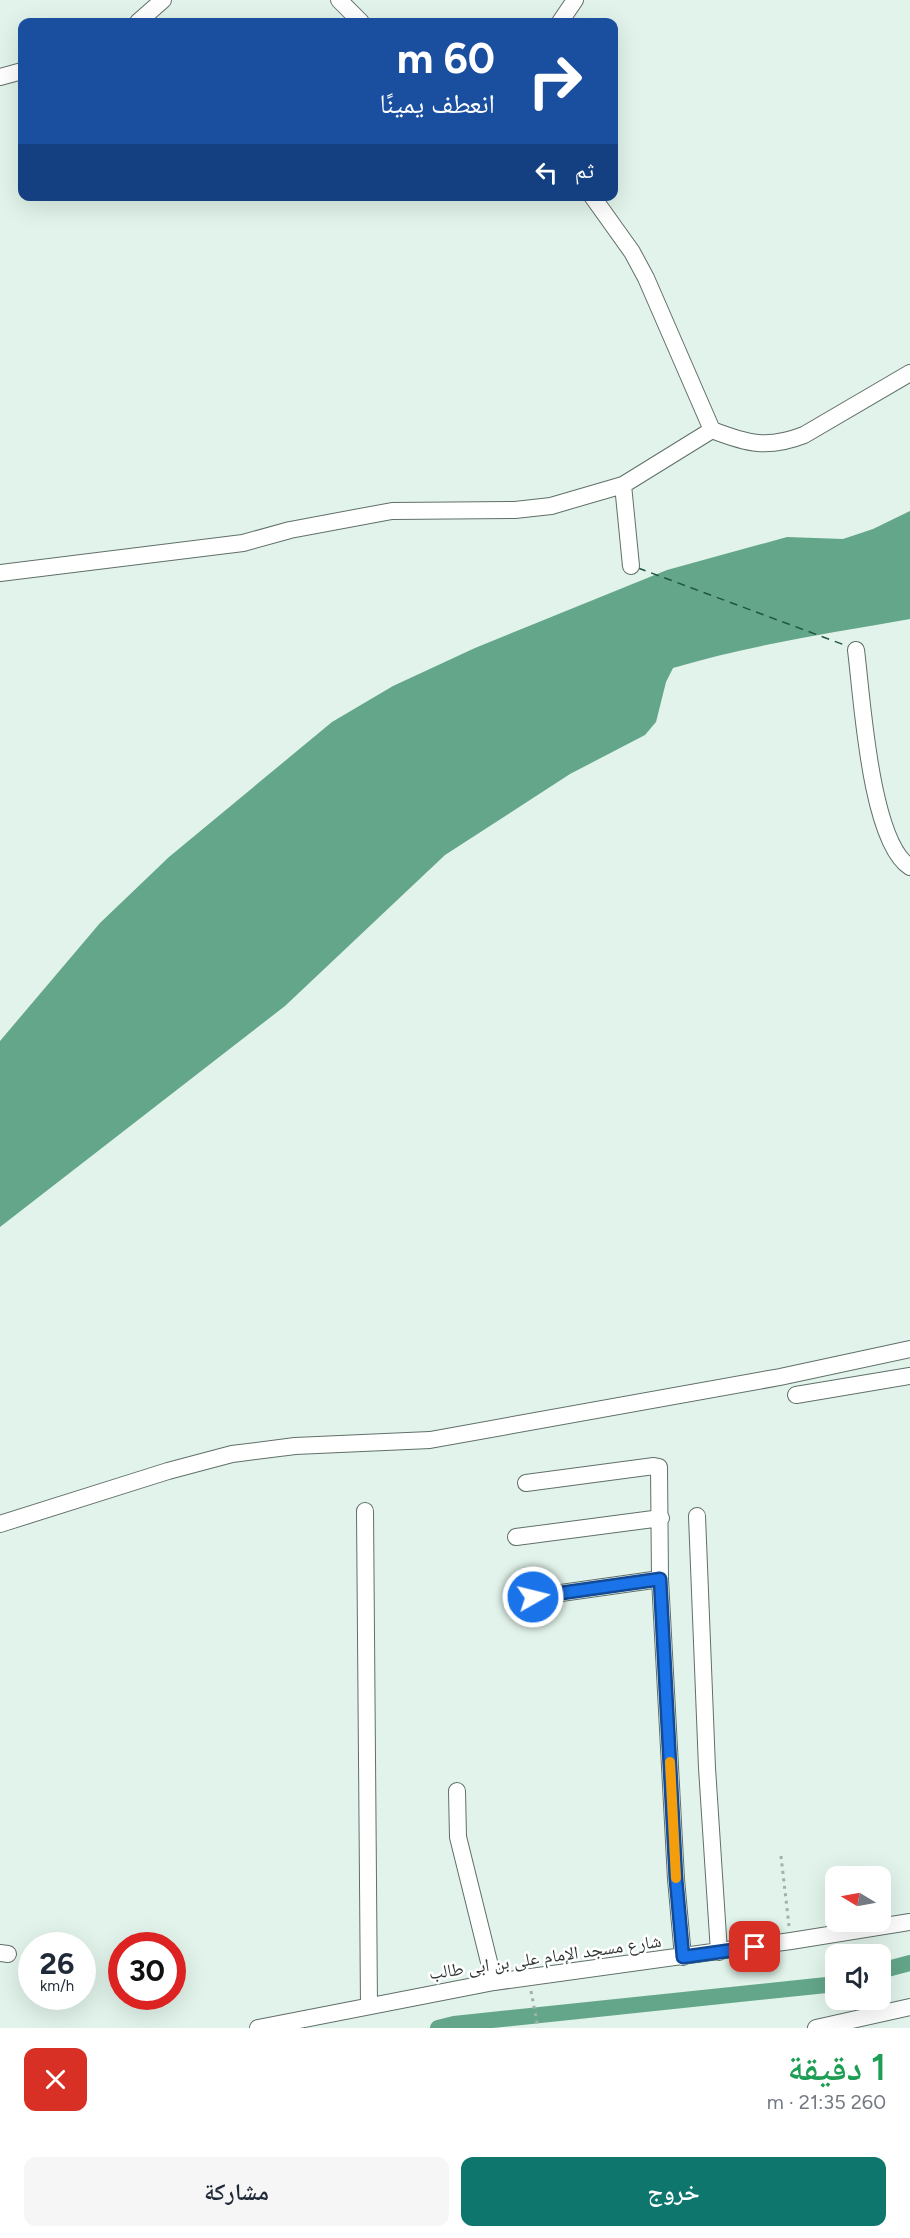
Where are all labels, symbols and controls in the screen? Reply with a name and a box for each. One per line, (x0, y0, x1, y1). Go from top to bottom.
text: 60 m (397, 33, 495, 84)
icon: right (516, 42, 594, 120)
text: انعطف يمينًا (379, 87, 495, 120)
icon: left (530, 156, 563, 189)
text: ثم (575, 157, 594, 184)
position arrow (501, 1565, 565, 1629)
north arrow (825, 1866, 891, 1932)
map controls (825, 1866, 891, 2010)
pin (729, 1921, 780, 1972)
street label: شارع مسجد الإمام على بن ابى طالب (427, 1930, 663, 1985)
icon: arrive (738, 1930, 771, 1963)
speed limit sign: 30 (108, 1932, 186, 2010)
button: sound (825, 1944, 891, 2010)
text: 26 (40, 1945, 74, 1982)
text: km/h (40, 1977, 74, 1995)
text: 1 دقيقة (787, 2046, 886, 2089)
button: close (24, 2048, 87, 2111)
text: 260 m · 21:35 (767, 2090, 886, 2114)
button: مشاركة (24, 2157, 449, 2226)
button: خروج (461, 2157, 886, 2226)

